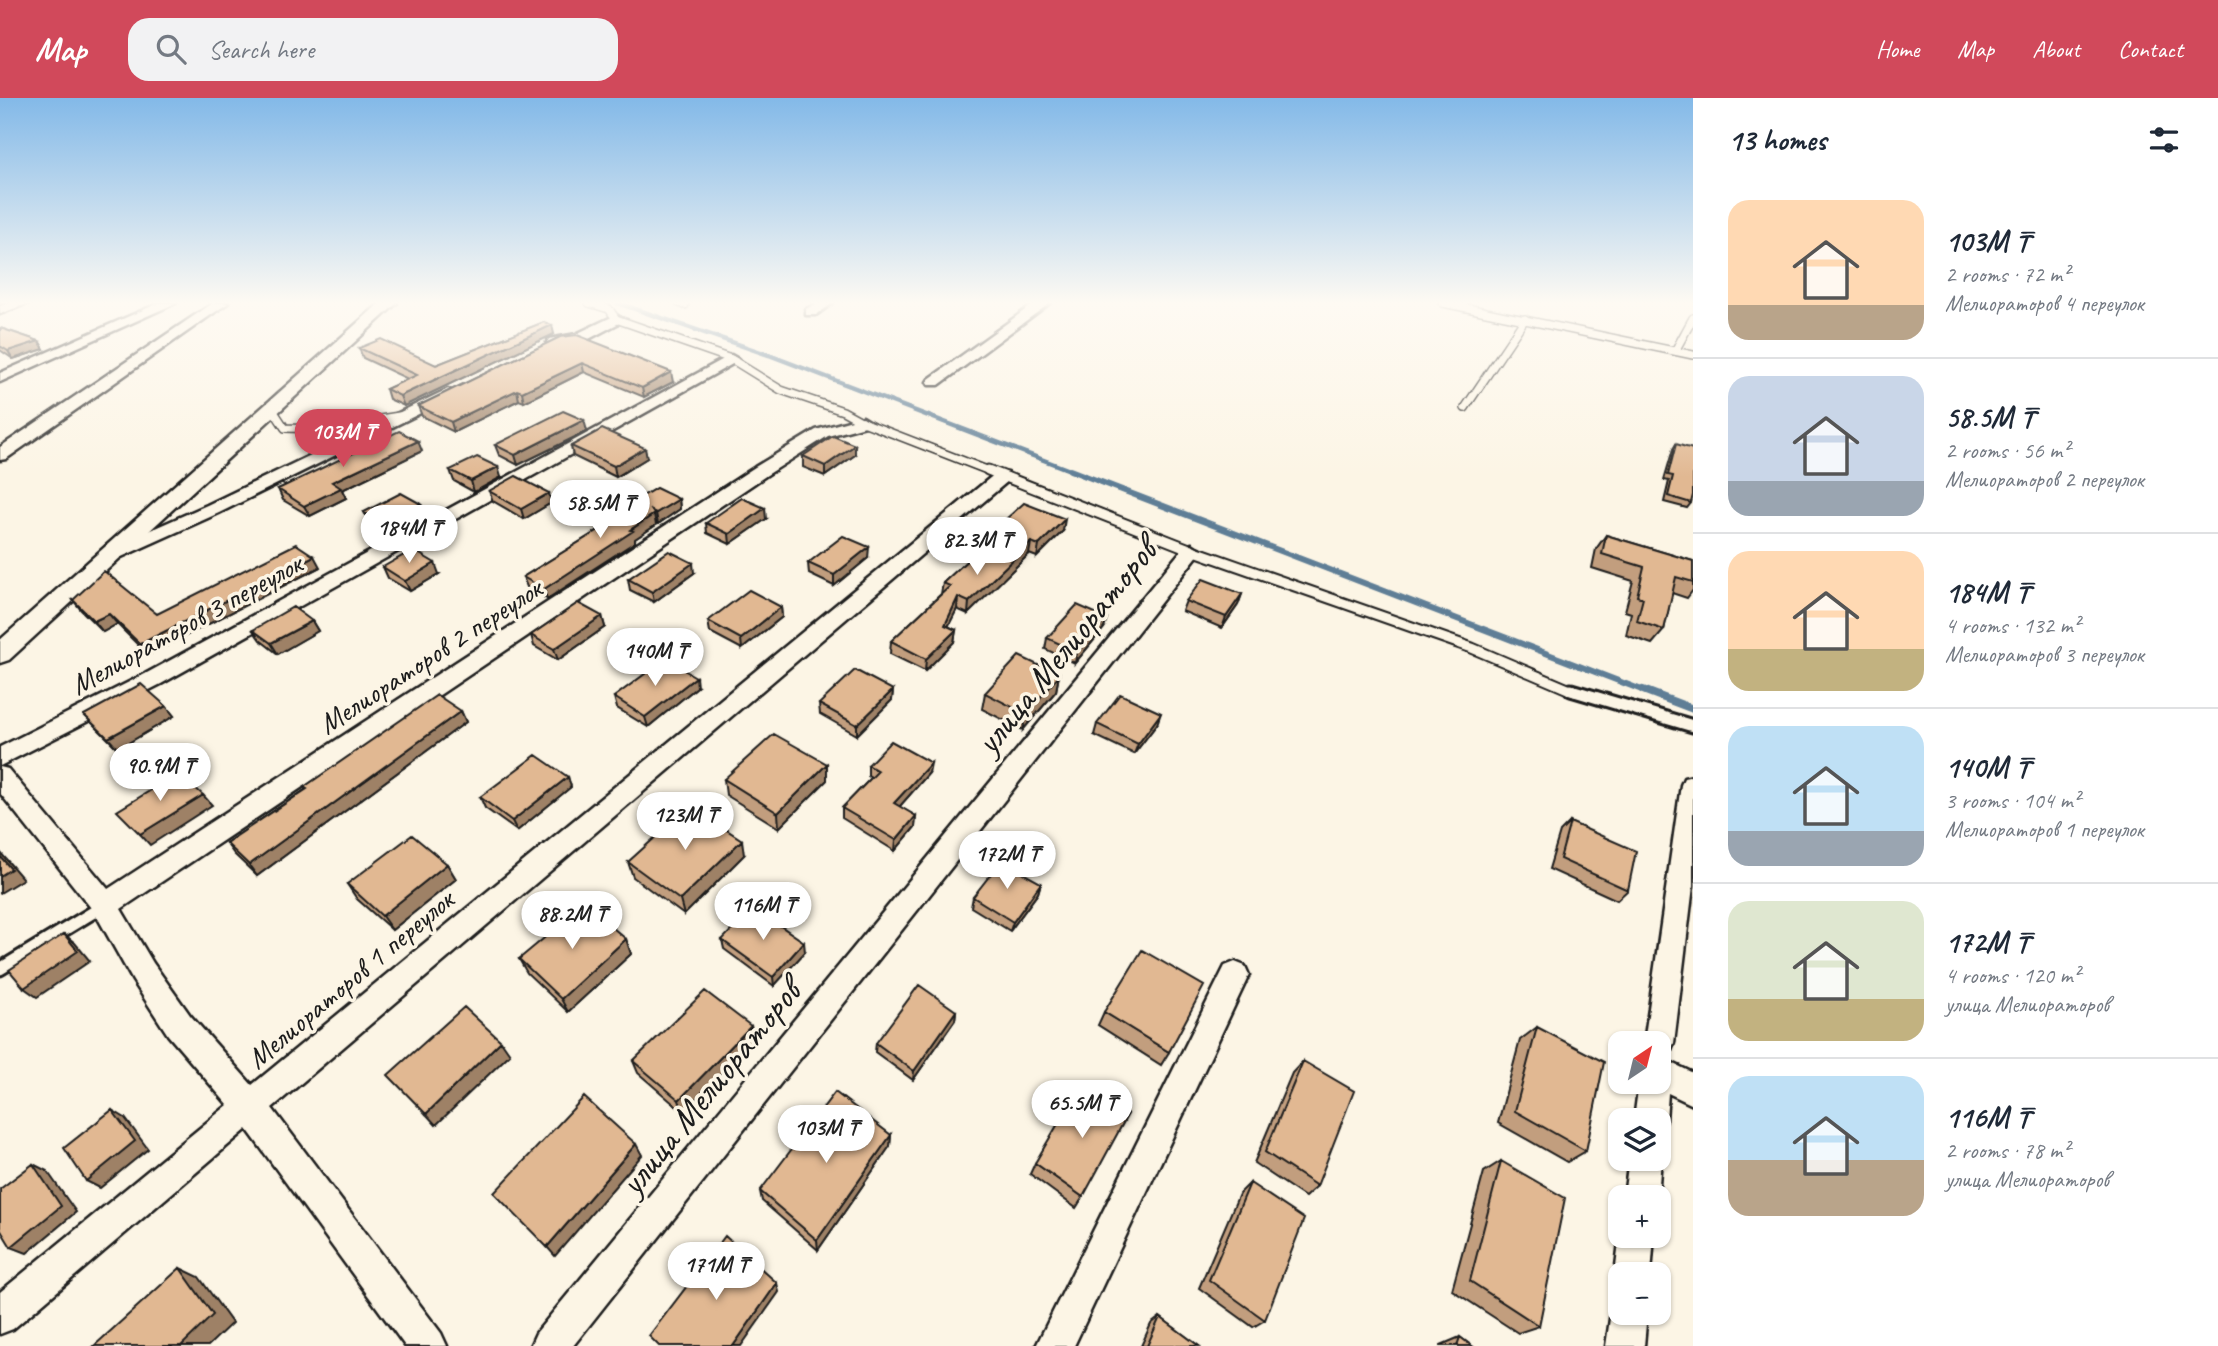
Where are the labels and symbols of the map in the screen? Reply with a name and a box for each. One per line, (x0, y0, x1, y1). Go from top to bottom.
pin: 103M ₸ (286, 410, 400, 469)
pin: 58.5M ₸ (535, 480, 665, 540)
pin: 184M ₸ (352, 505, 466, 565)
pin: 82.3M ₸ (912, 518, 1042, 577)
street label: улица Мелиораторов (963, 522, 1172, 765)
street label: Мелиораторов 3 переулок (63, 543, 311, 703)
street label: Мелиораторов 2 переулок (311, 568, 551, 743)
pin: 140M ₸ (598, 628, 712, 688)
pin: 90.9M ₸ (95, 744, 225, 803)
pin: 123M ₸ (628, 792, 742, 852)
pin: 172M ₸ (950, 832, 1064, 891)
street label: Мелиораторов 1 переулок (239, 879, 464, 1077)
pin: 116M ₸ (706, 882, 820, 942)
pin: 88.2M ₸ (507, 892, 637, 951)
street label: улица Мелиораторов (607, 963, 816, 1206)
north arrow (1608, 1031, 1671, 1094)
pin: 65.5M ₸ (1017, 1080, 1147, 1140)
pin: 103M ₸ (769, 1105, 883, 1165)
pin: 171M ₸ (659, 1242, 773, 1302)

